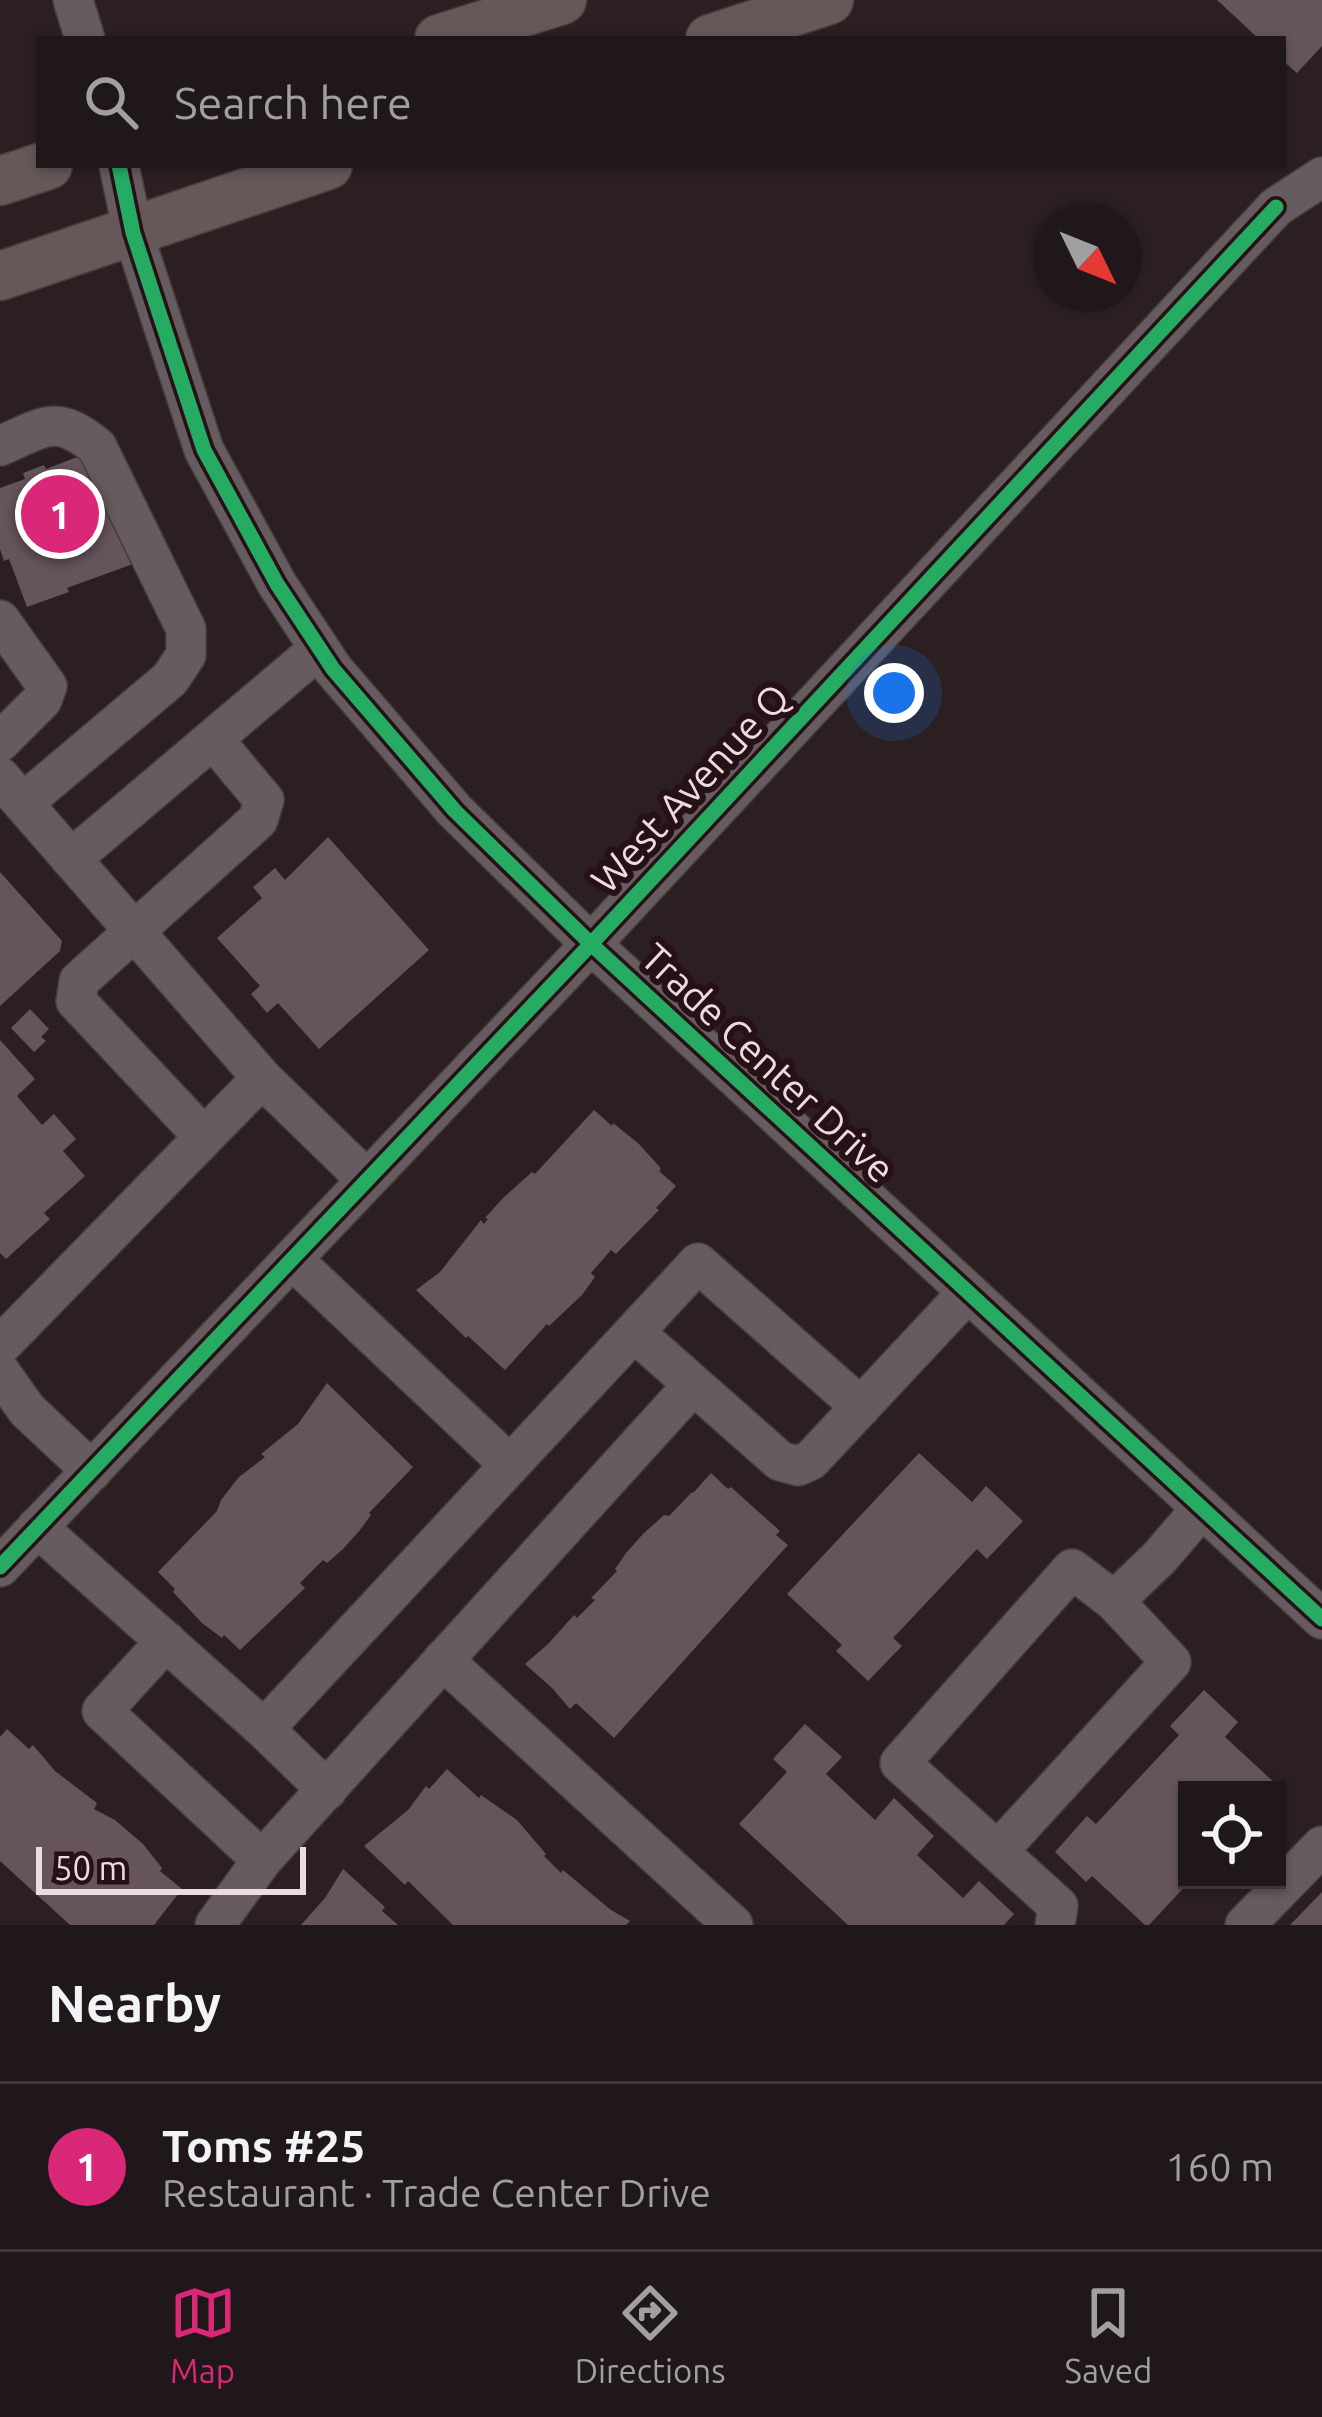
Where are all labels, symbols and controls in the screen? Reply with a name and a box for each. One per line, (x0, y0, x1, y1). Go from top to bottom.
search box (36, 36, 1286, 168)
icon: search (78, 69, 144, 135)
text: Search here (174, 77, 412, 128)
north arrow (1034, 204, 1142, 312)
pin: 1 (21, 469, 99, 559)
your location (864, 663, 924, 723)
street label: West Avenue Q (582, 675, 797, 901)
street label: Trade Center Drive (633, 935, 903, 1190)
map controls (1178, 1781, 1286, 1889)
button: locate (1178, 1781, 1286, 1889)
scale bar (36, 1841, 306, 1894)
text: 50 m (54, 1849, 127, 1886)
text: Nearby (48, 1974, 221, 2032)
text: Toms #25 (162, 2120, 365, 2171)
text: 1 (76, 2145, 98, 2188)
text: 160 m (1165, 2145, 1274, 2188)
text: Restaurant · Trade Center Drive (162, 2171, 711, 2214)
tab: Map (170, 2280, 236, 2389)
tab: Directions (575, 2280, 725, 2389)
tab: Saved (1065, 2280, 1152, 2389)

